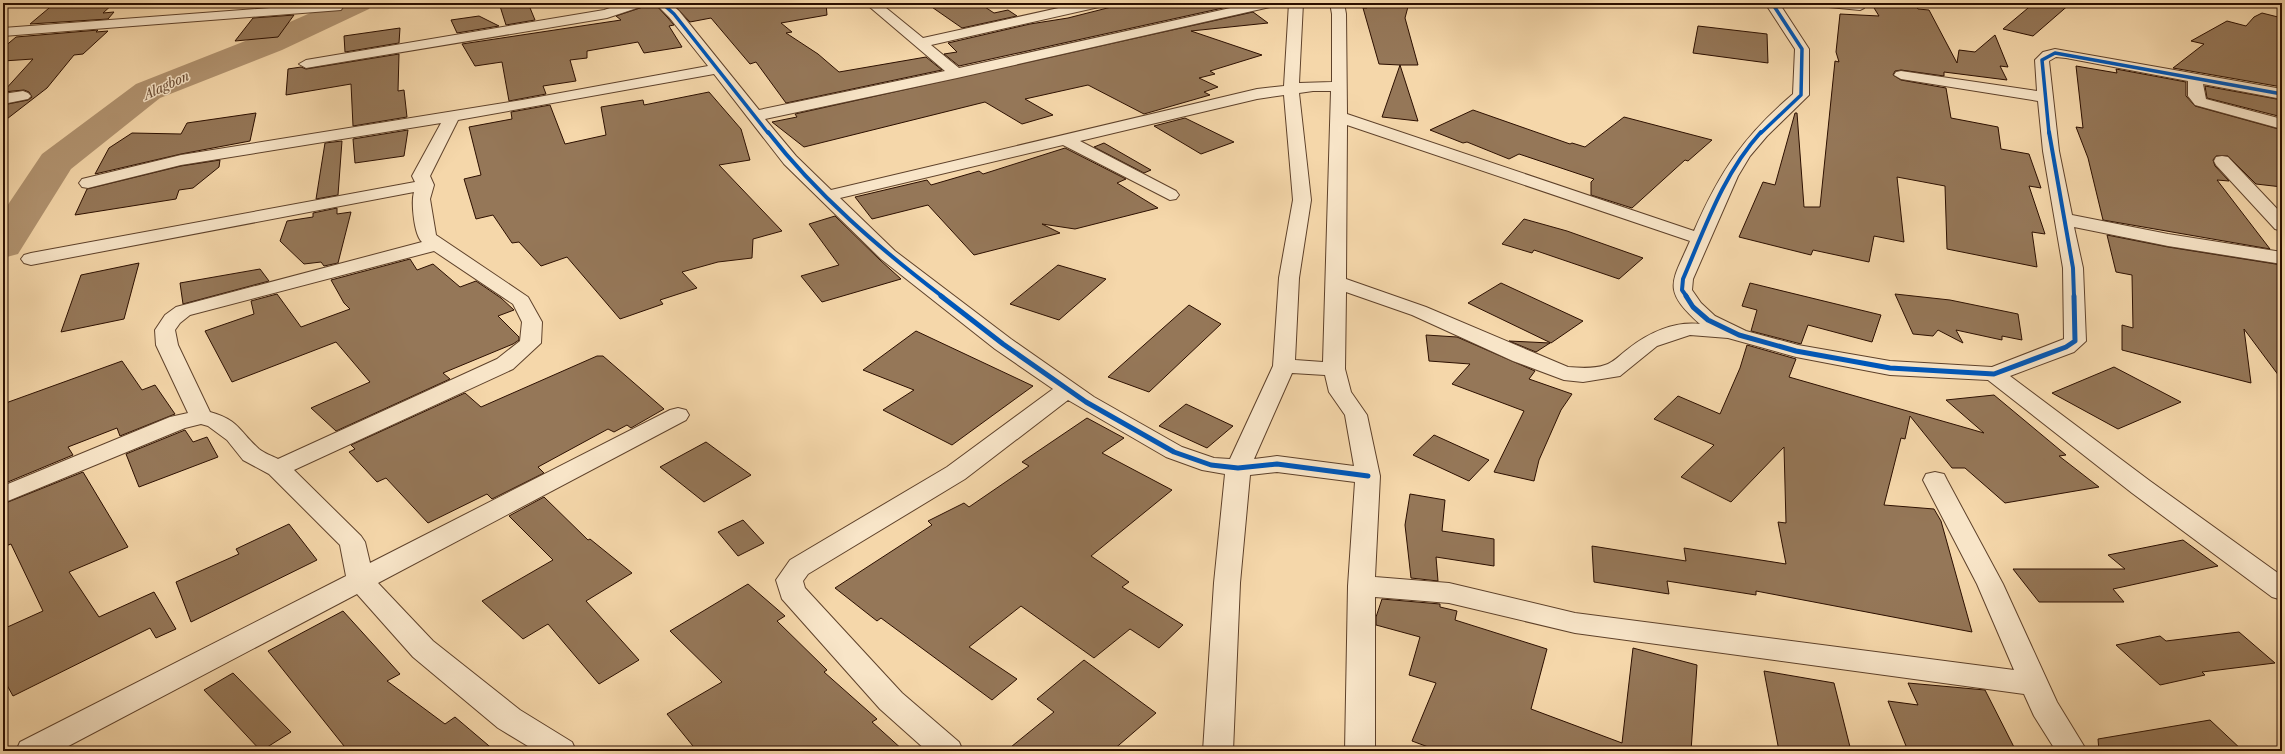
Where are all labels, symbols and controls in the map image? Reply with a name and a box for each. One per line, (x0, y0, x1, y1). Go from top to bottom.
water label: Alagbon (139, 67, 192, 103)

